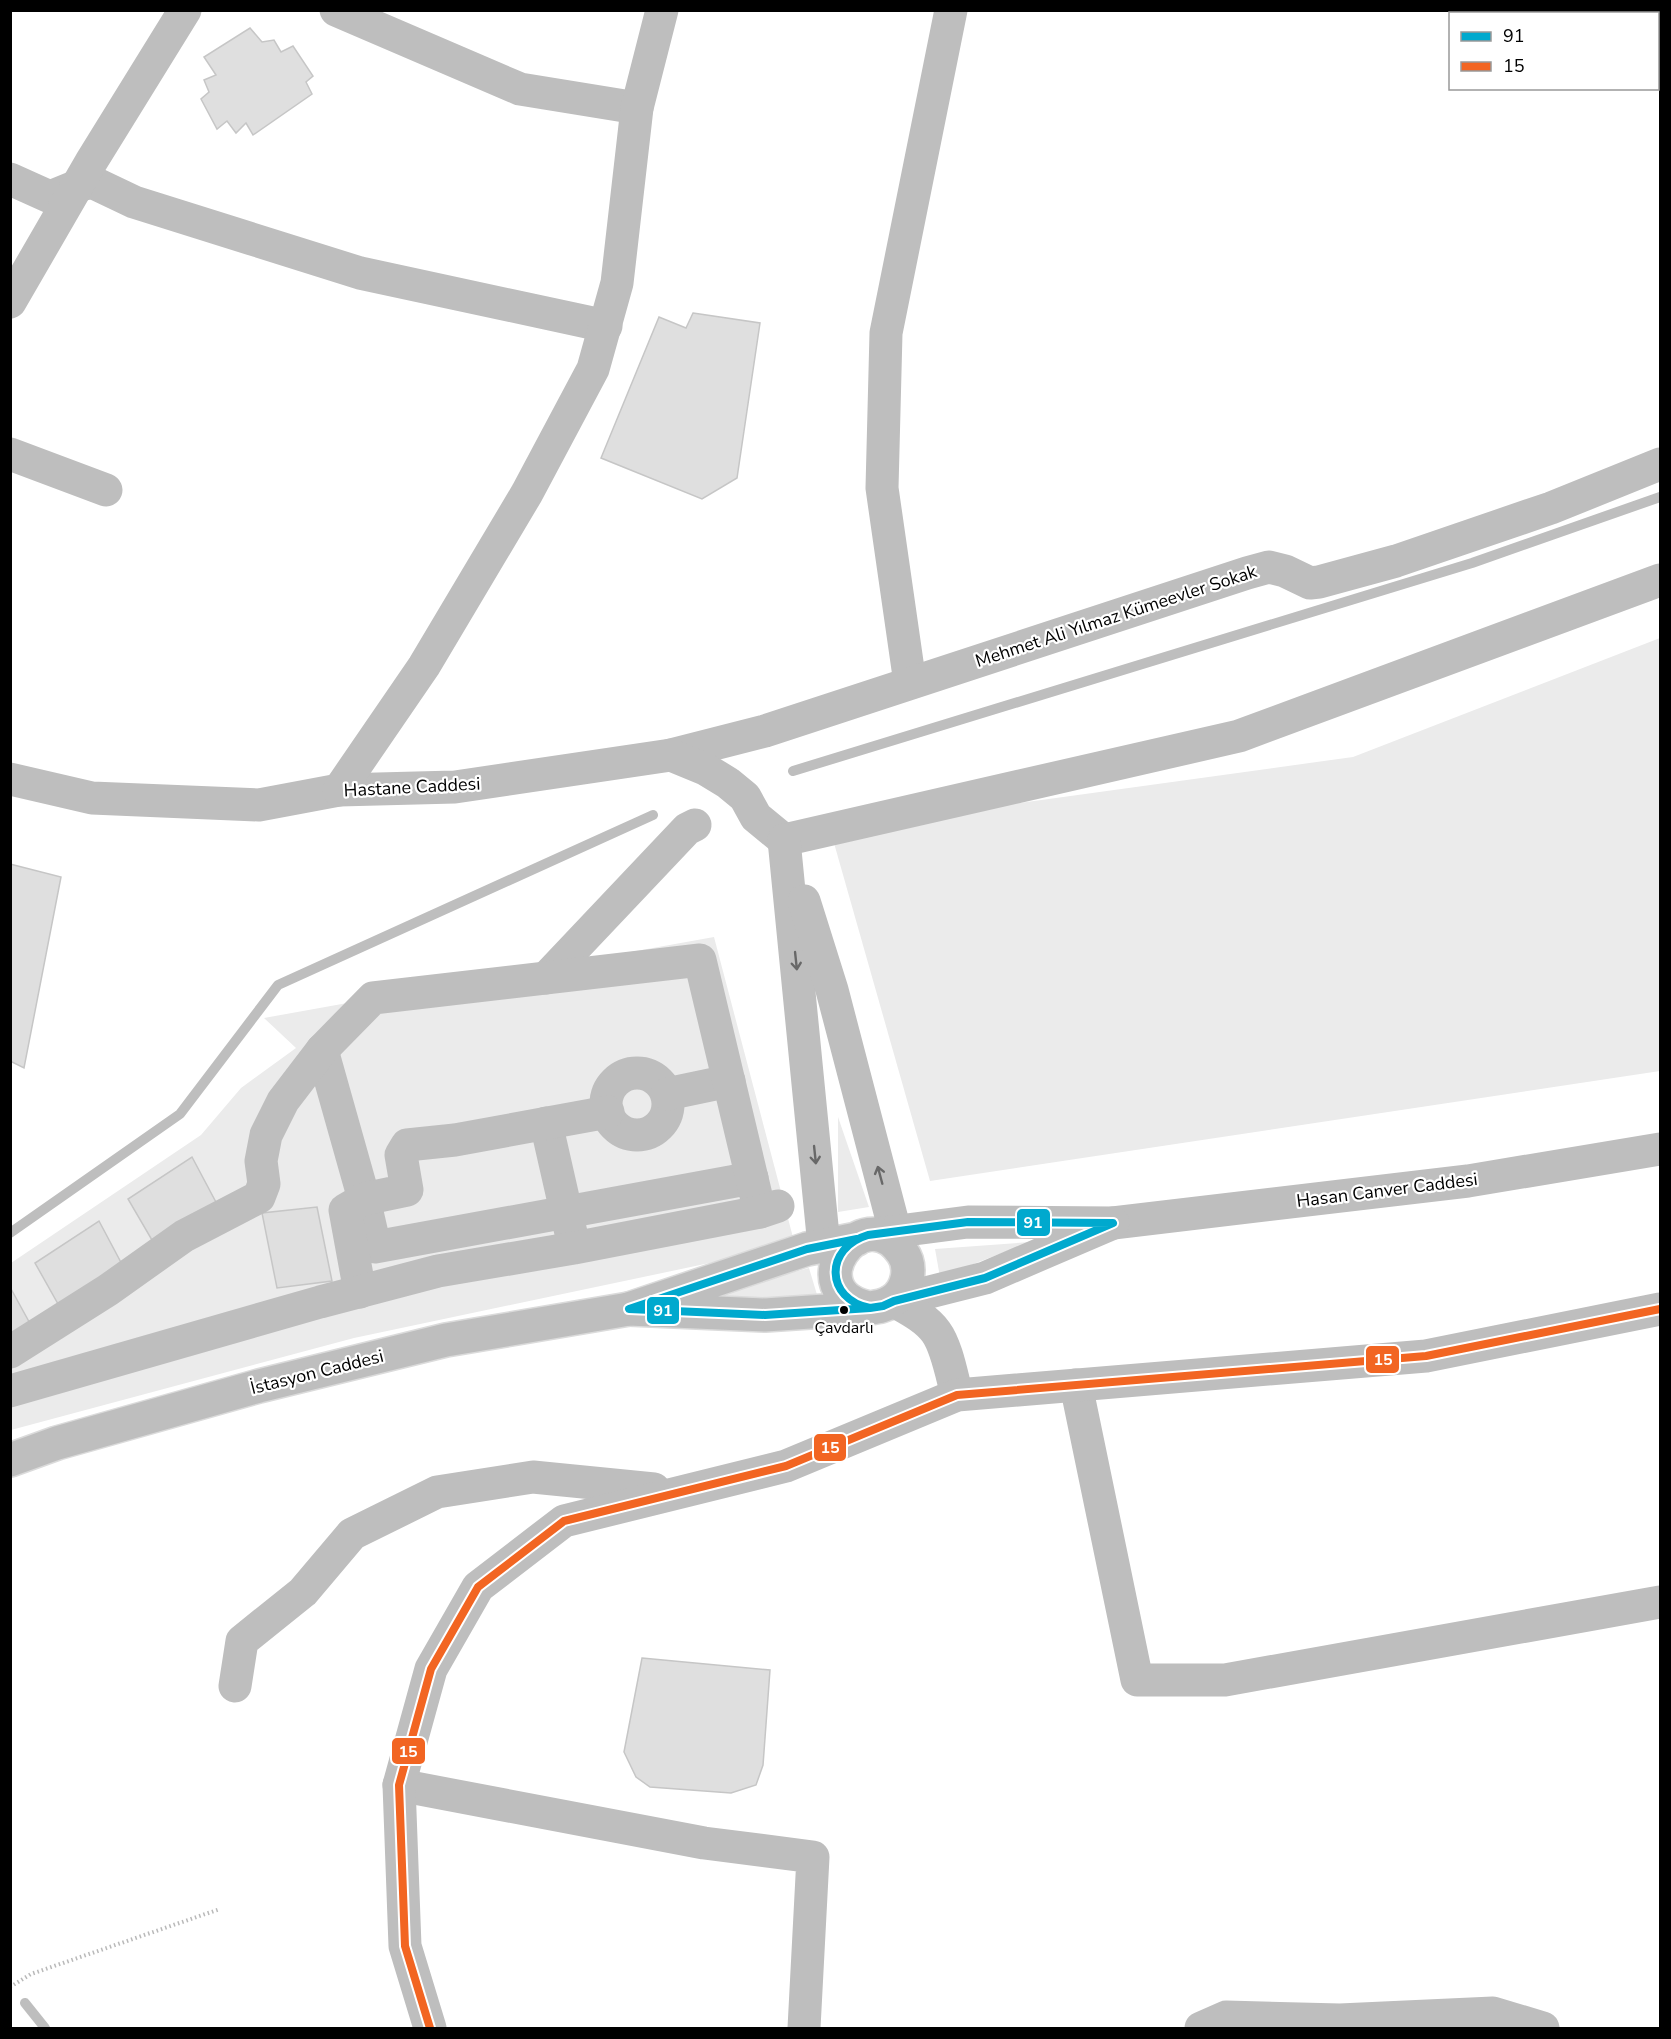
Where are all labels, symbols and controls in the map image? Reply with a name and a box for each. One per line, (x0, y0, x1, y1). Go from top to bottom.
legend (1449, 12, 1659, 90)
text: 91 (1503, 24, 1525, 48)
text: 15 (1503, 54, 1525, 78)
street label: Mehmet Ali Yılmaz Kümeevler Sokak (972, 559, 1261, 673)
street label: Hastane Caddesi (343, 771, 481, 803)
one-way arrow (790, 950, 801, 970)
one-way arrow (810, 1145, 821, 1164)
one-way arrow (874, 1166, 885, 1185)
street label: Hasan Canver Caddesi (1295, 1167, 1479, 1213)
line badge: 91 (1016, 1208, 1051, 1237)
text: 91 (1023, 1212, 1043, 1234)
line badge: 91 (646, 1296, 680, 1325)
text: 91 (653, 1300, 673, 1322)
marker: Çavdarlı (838, 1304, 850, 1316)
place label: Çavdarlı (814, 1317, 874, 1339)
street label: İstasyon Caddesi (248, 1344, 386, 1400)
line badge: 15 (1365, 1345, 1400, 1374)
text: 15 (1373, 1349, 1393, 1371)
line badge: 15 (813, 1433, 847, 1462)
text: 15 (820, 1437, 840, 1459)
line badge: 15 (391, 1737, 426, 1765)
text: 15 (398, 1741, 418, 1763)

